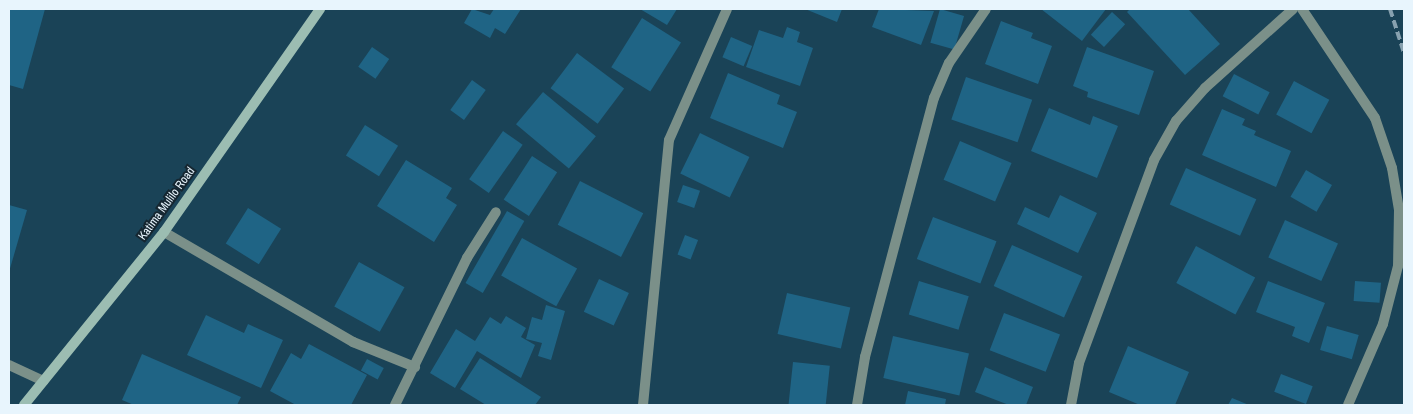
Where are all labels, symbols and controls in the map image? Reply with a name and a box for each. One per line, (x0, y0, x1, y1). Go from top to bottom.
street label: Katima Mulilo Road (136, 165, 198, 243)

